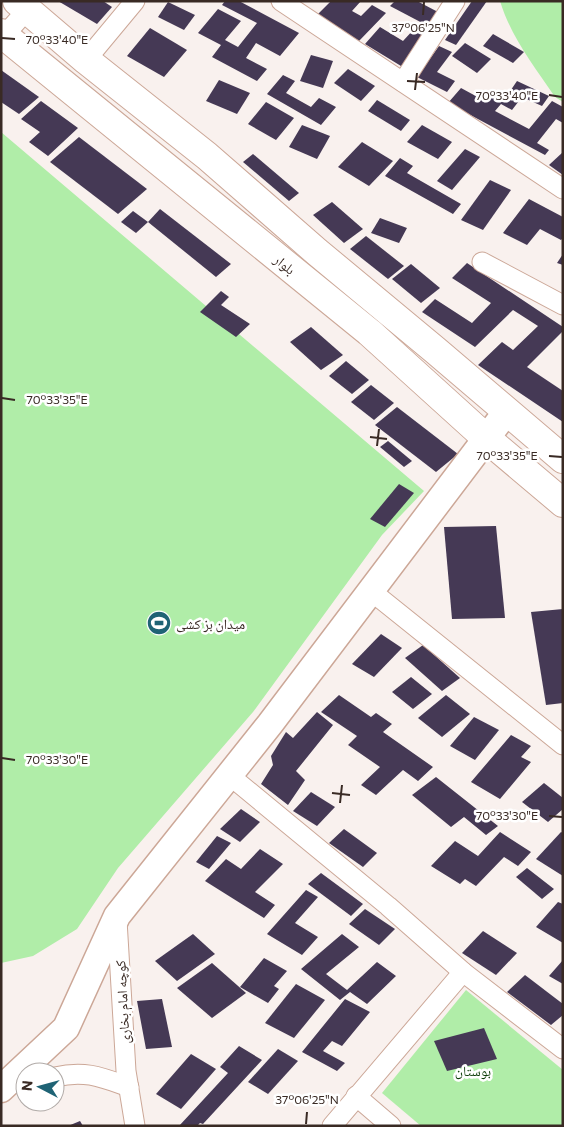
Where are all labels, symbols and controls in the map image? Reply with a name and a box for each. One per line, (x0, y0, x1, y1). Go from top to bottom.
text: 37°06'25"N (391, 20, 455, 34)
text: 70°33'40"E (26, 32, 88, 46)
text: 70°33'40"E (476, 88, 538, 102)
street label: بلوار (269, 250, 299, 279)
text: 70°33'35"E (26, 392, 88, 406)
text: 70°33'35"E (476, 448, 538, 462)
sports icon: میدان بز کشی (146, 610, 172, 636)
place label: میدان بز کشی (176, 615, 245, 633)
text: 70°33'30"E (26, 752, 88, 766)
text: 70°33'30"E (476, 808, 538, 822)
street label: کوچه امام بخاری (111, 959, 135, 1044)
north arrow (15, 1062, 65, 1112)
park label: بوستان (455, 1062, 491, 1080)
text: N (18, 1079, 36, 1092)
text: 37°06'25"N (275, 1092, 339, 1106)

